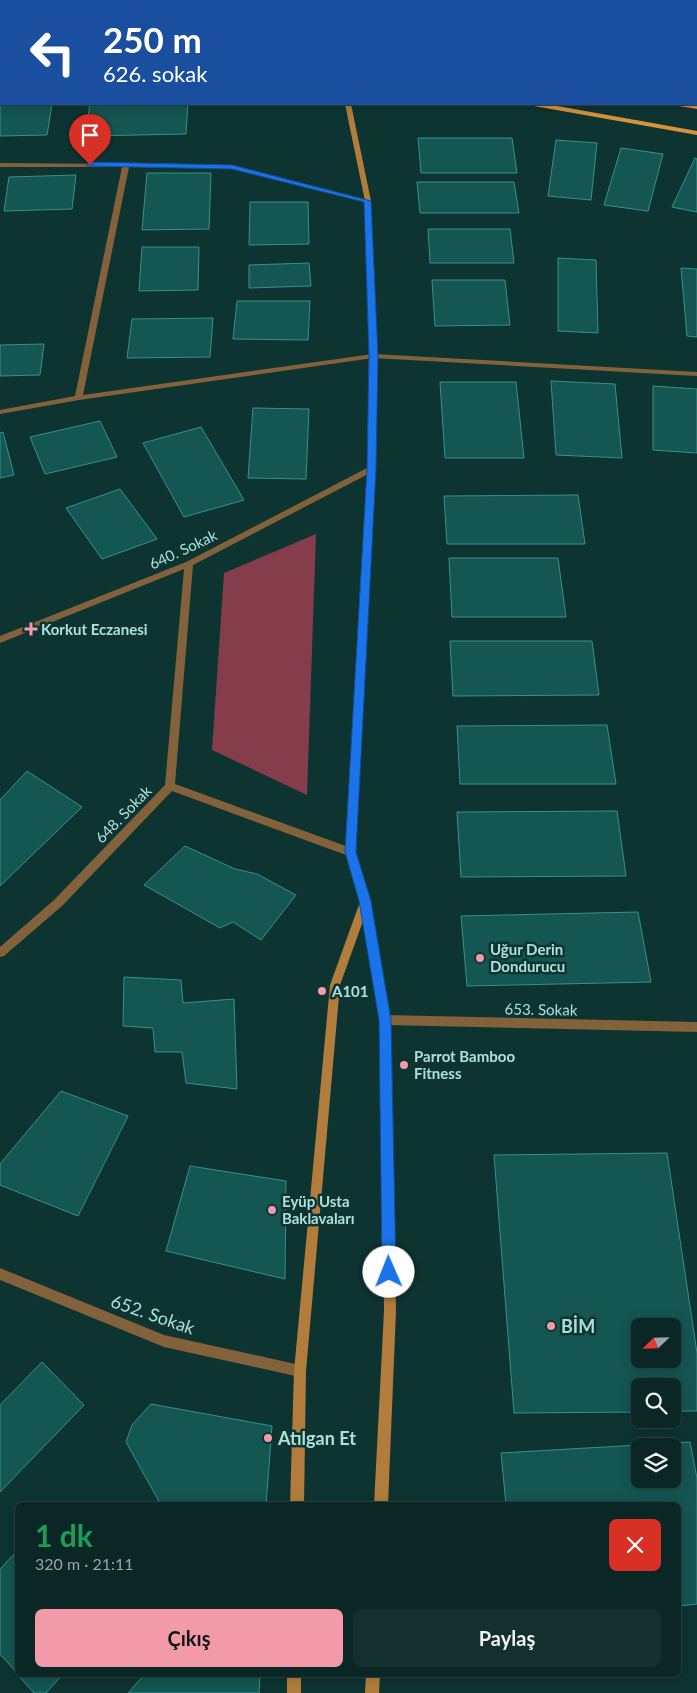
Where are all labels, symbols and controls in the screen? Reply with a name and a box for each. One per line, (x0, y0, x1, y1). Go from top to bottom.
text: 250 m (103, 18, 202, 60)
icon: left (20, 20, 85, 85)
text: 626. sokak (103, 60, 207, 87)
pin (69, 114, 111, 165)
icon: arrive (76, 121, 104, 149)
street label: 640. Sokak (146, 525, 220, 573)
place label: Korkut Eczanesi (41, 620, 148, 638)
marker: Korkut Eczanesi (25, 623, 37, 635)
street label: 648. Sokak (91, 781, 155, 846)
place label: Uğur Derin Dondurucu (490, 940, 565, 975)
marker: Uğur Derin Dondurucu (474, 952, 486, 964)
place label: A101 (331, 982, 369, 1000)
marker: A101 (316, 985, 328, 997)
street label: 653. Sokak (504, 999, 578, 1019)
place label: Parrot Bamboo Fitness (414, 1047, 515, 1082)
marker: Parrot Bamboo Fitness (398, 1059, 410, 1071)
place label: Eyüp Usta Baklavaları (282, 1192, 355, 1227)
marker: Eyüp Usta Baklavaları (266, 1204, 278, 1216)
position arrow (362, 1245, 414, 1297)
street label: 652. Sokak (108, 1289, 199, 1339)
place label: BİM (561, 1315, 595, 1337)
north arrow (631, 1318, 681, 1368)
map controls (631, 1318, 681, 1488)
marker: BİM (545, 1320, 557, 1332)
button: search (631, 1378, 681, 1428)
place label: Atılgan Et (277, 1427, 356, 1449)
marker: Atılgan Et (262, 1432, 274, 1444)
button: layers (631, 1438, 681, 1488)
text: 1 dk (35, 1517, 93, 1553)
button: close (609, 1519, 661, 1571)
text: 320 m · 21:11 (35, 1554, 134, 1573)
button: Çıkış (35, 1609, 343, 1667)
button: Paylaş (353, 1609, 661, 1667)

